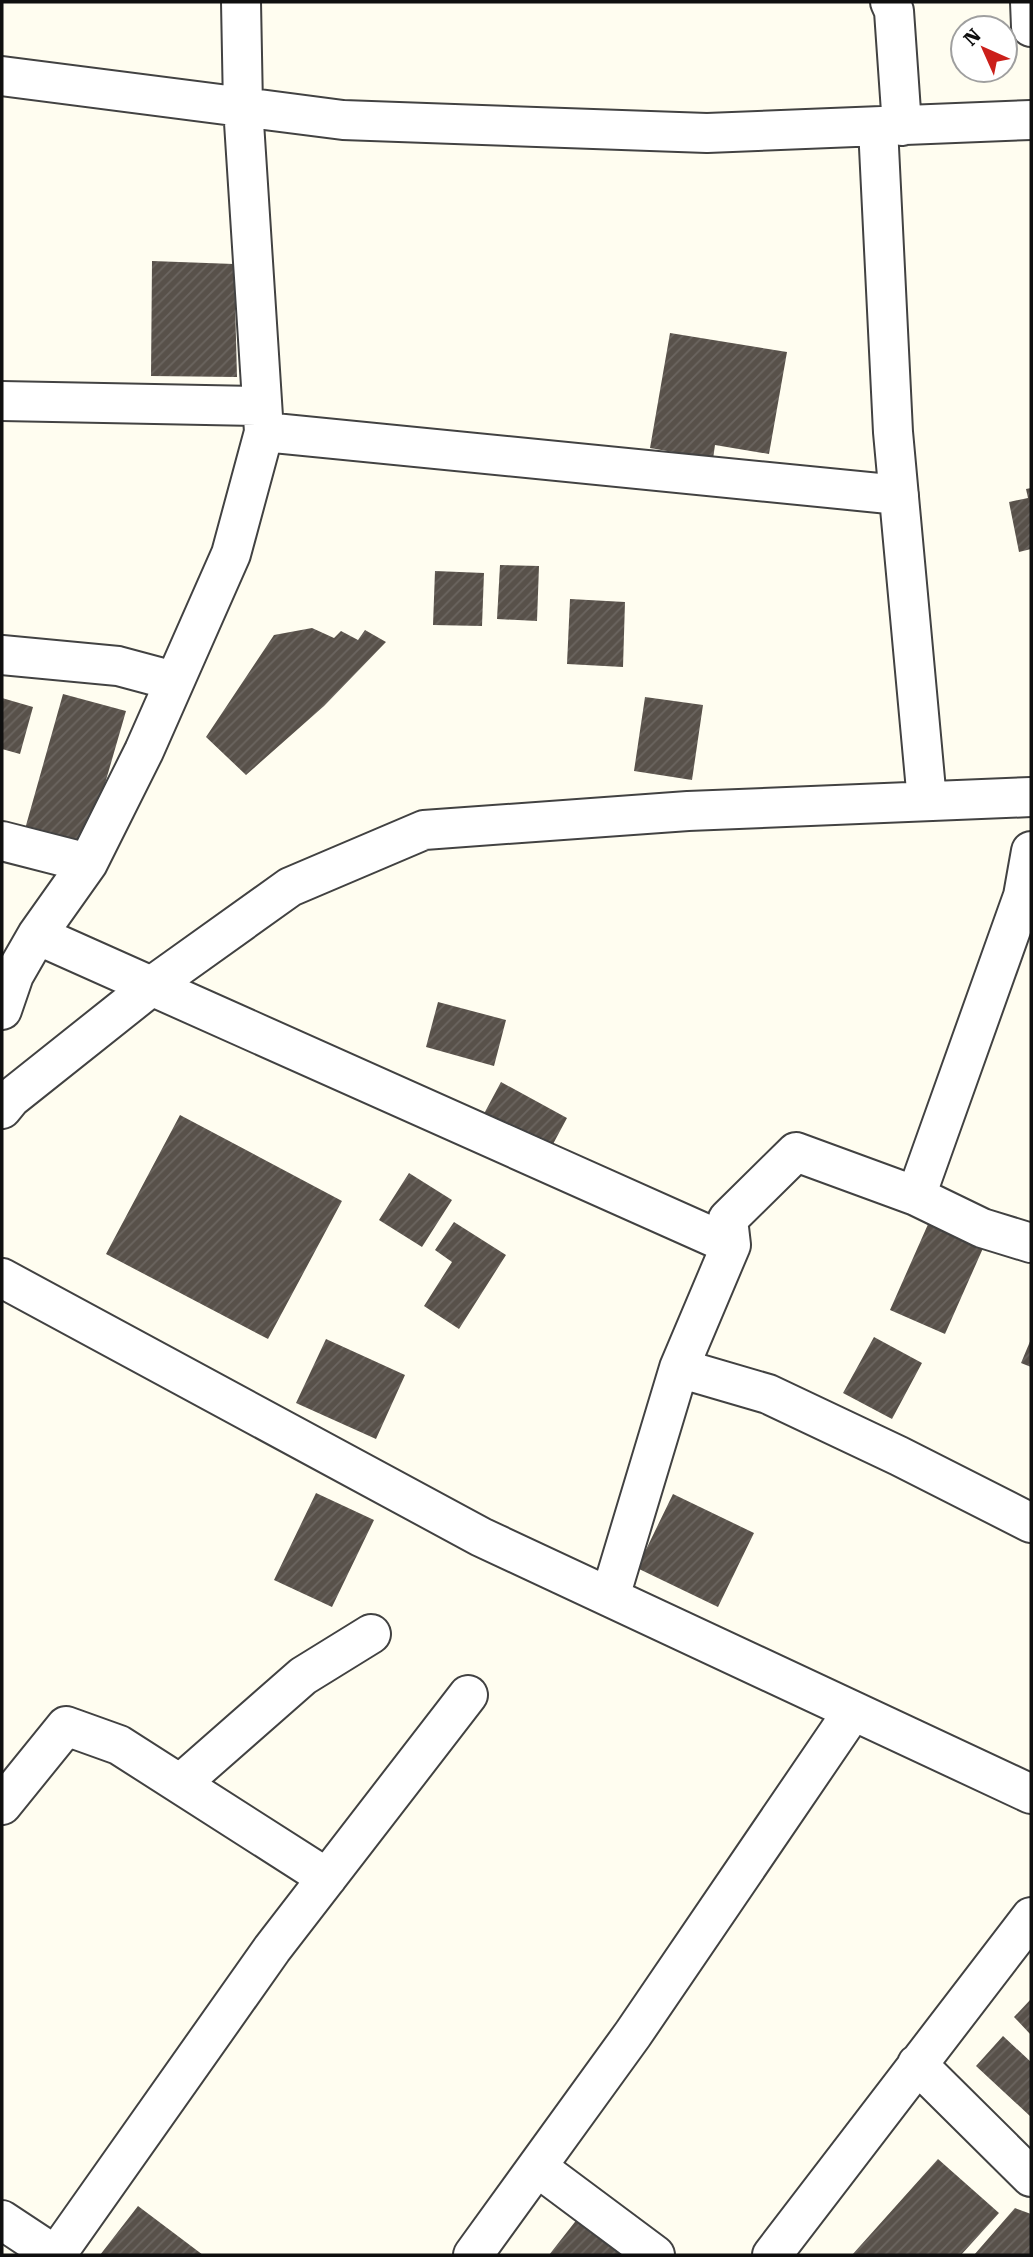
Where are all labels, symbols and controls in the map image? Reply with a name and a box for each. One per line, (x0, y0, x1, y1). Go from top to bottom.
north arrow (949, 14, 1019, 84)
text: N (959, 24, 986, 51)

